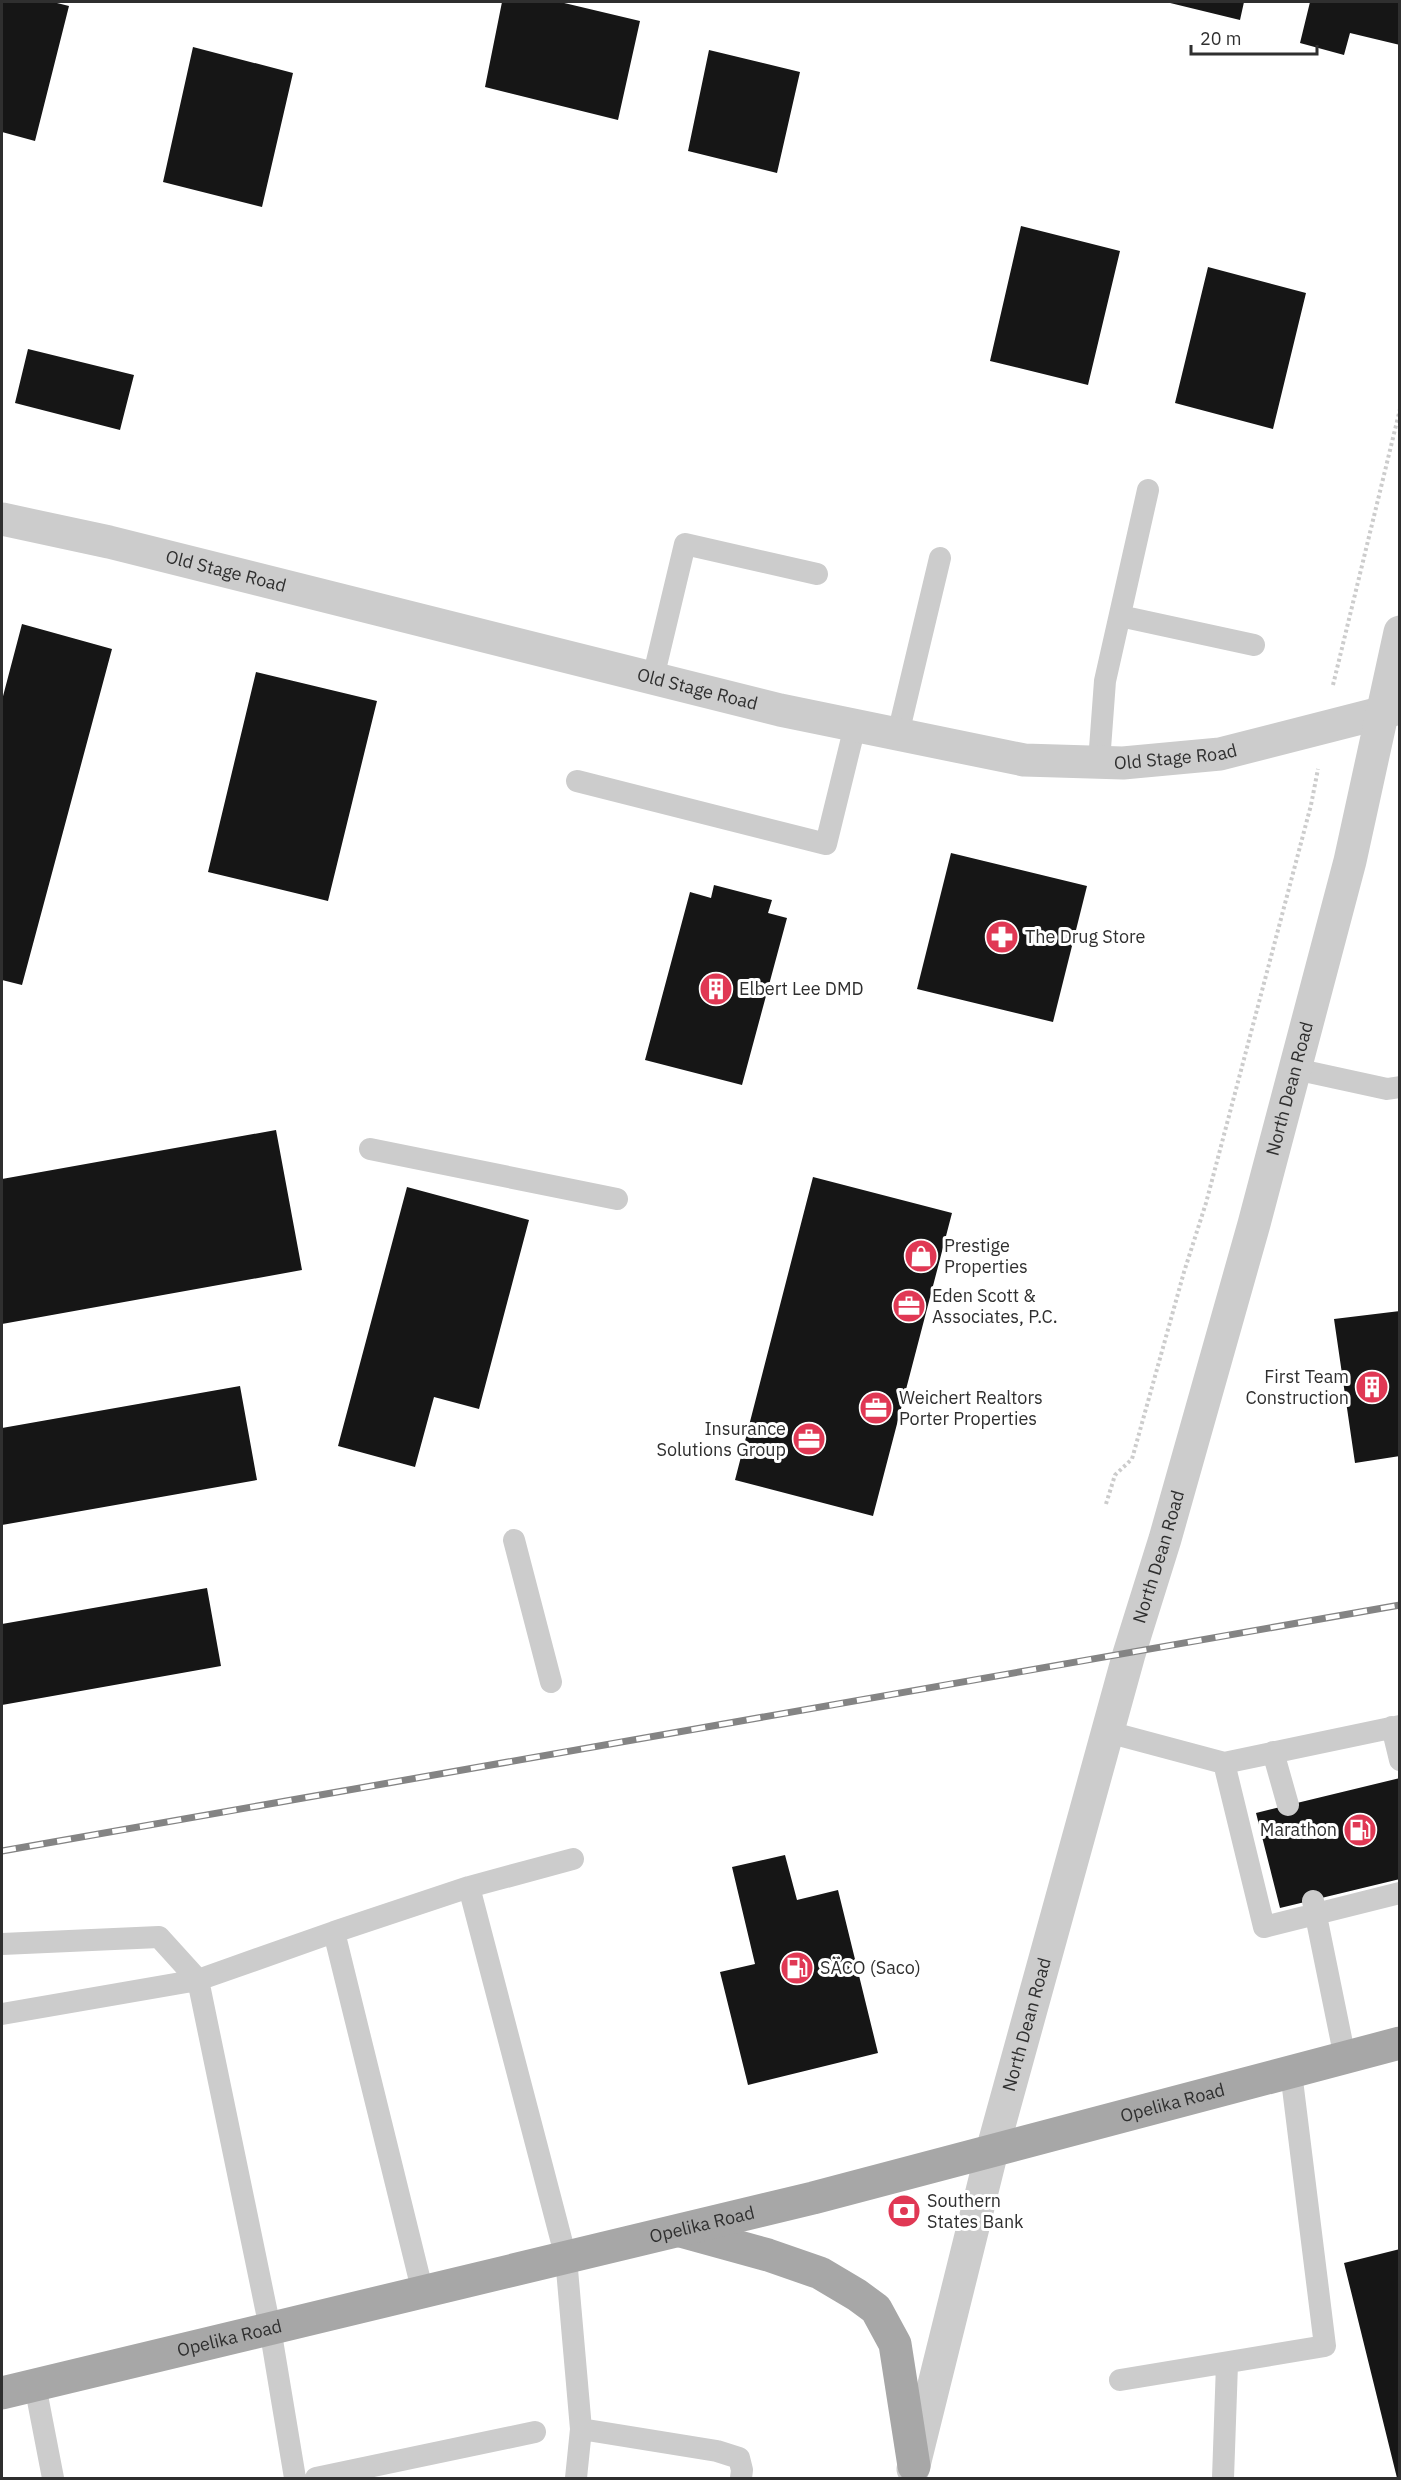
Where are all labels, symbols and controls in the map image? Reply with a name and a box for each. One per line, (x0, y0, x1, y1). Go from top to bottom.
scale bar (1191, 18, 1317, 56)
text: 20 m (1200, 27, 1242, 50)
street label: Old Stage Road (163, 545, 289, 597)
street label: Old Stage Road (635, 663, 760, 715)
street label: Old Stage Road (1114, 738, 1239, 774)
pharmacy icon: The Drug Store (984, 919, 1020, 955)
place label: The Drug Store (1025, 925, 1146, 948)
building icon: Elbert Lee DMD (698, 971, 734, 1007)
place label: Elbert Lee DMD (739, 977, 864, 1000)
street label: North Dean Road (1261, 1019, 1318, 1158)
place label: Prestige Properties (944, 1234, 1028, 1278)
shop icon: Prestige Properties (903, 1238, 939, 1274)
place label: Eden Scott & Associates, P.C. (932, 1284, 1058, 1328)
office icon: Eden Scott & Associates, P.C. (891, 1288, 927, 1324)
place label: First Team Construction (1246, 1365, 1349, 1409)
building icon: First Team Construction (1354, 1369, 1390, 1405)
place label: Weichert Realtors Porter Properties (899, 1386, 1043, 1430)
office icon: Weichert Realtors Porter Properties (858, 1390, 894, 1426)
place label: Insurance Solutions Group (656, 1417, 786, 1461)
office icon: Insurance Solutions Group (791, 1421, 827, 1457)
street label: North Dean Road (1127, 1487, 1189, 1626)
fuel station icon: Marathon (1342, 1812, 1378, 1848)
place label: Marathon (1260, 1818, 1337, 1841)
fuel station icon: SÄCO (Saco) (779, 1950, 815, 1986)
street label: North Dean Road (997, 1955, 1056, 2094)
place label: SÄCO (Saco) (820, 1956, 921, 1979)
street label: Opelika Road (1118, 2078, 1227, 2127)
place label: Southern States Bank (927, 2189, 1024, 2233)
bank icon: Southern States Bank (886, 2193, 922, 2229)
street label: Opelika Road (647, 2200, 757, 2248)
street label: Opelika Road (175, 2314, 284, 2362)

